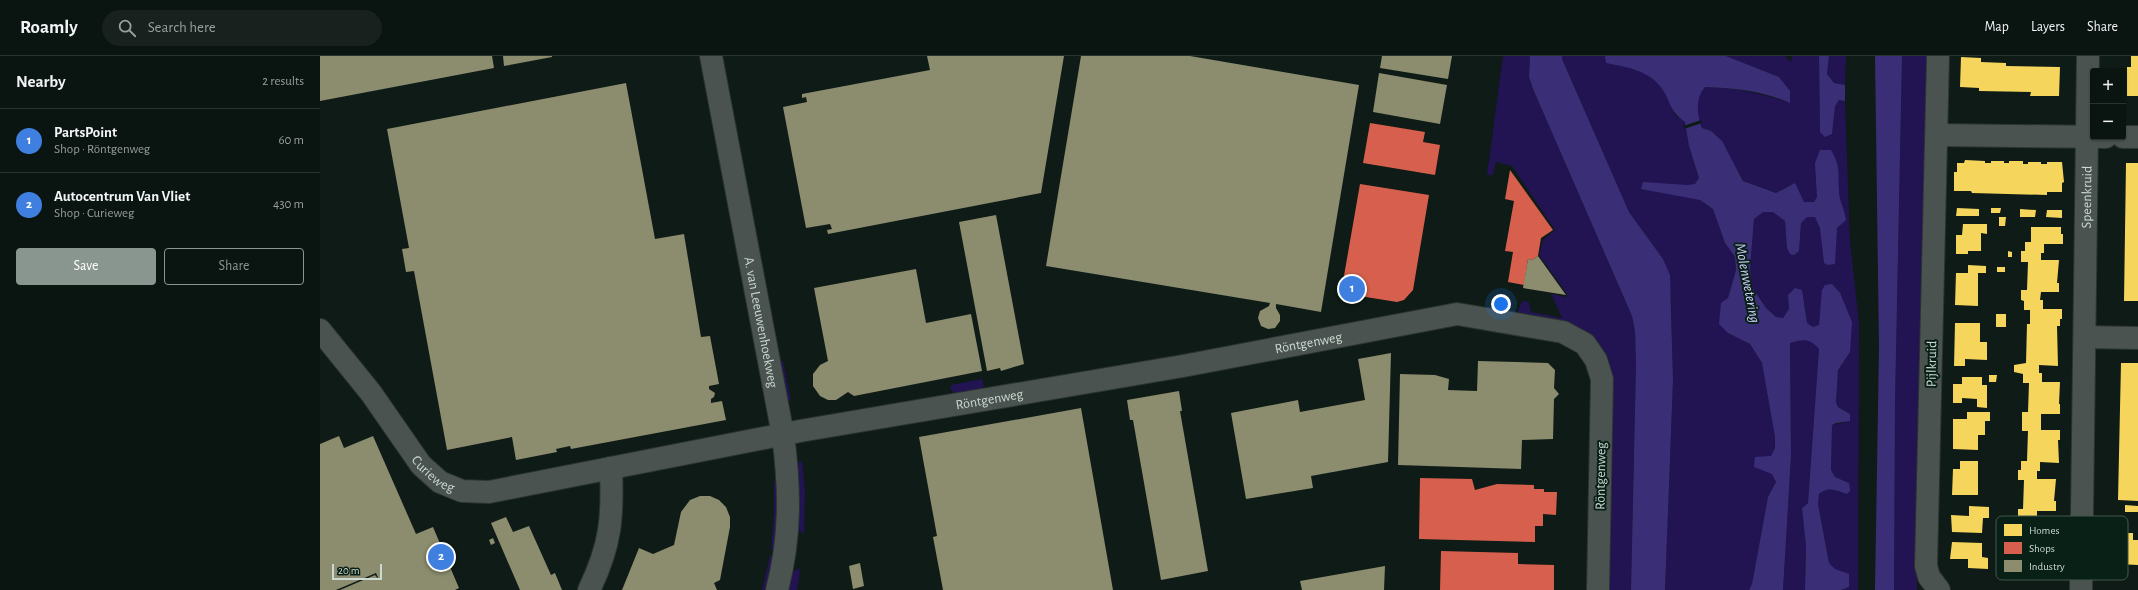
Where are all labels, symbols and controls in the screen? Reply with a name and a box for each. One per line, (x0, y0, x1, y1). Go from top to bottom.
search box (102, 10, 382, 46)
icon: search (116, 17, 138, 39)
text: Roamly (20, 18, 78, 37)
text: Search here (148, 20, 216, 35)
text: Map (1984, 20, 2009, 34)
text: Layers (2031, 20, 2065, 34)
text: Share (2087, 20, 2118, 34)
map controls (2090, 68, 2126, 140)
button: + (2090, 68, 2126, 104)
text: Nearby (16, 73, 66, 90)
text: 2 results (262, 75, 304, 88)
button: − (2090, 104, 2126, 140)
text: PartsPoint (54, 125, 117, 140)
text: 1 (27, 134, 31, 147)
text: 60 m (278, 134, 304, 147)
text: Shop · Röntgenweg (54, 143, 150, 156)
street label: Speenkruid (2080, 166, 2095, 228)
text: Autocentrum Van Vliet (54, 189, 190, 204)
text: 2 (26, 198, 32, 211)
text: 430 m (273, 198, 304, 211)
text: Shop · Curieweg (54, 207, 134, 220)
water label: Molenwetering (1732, 242, 1763, 324)
button: Save (16, 248, 156, 285)
button: Share (164, 248, 304, 285)
street label: A. van Leeuwenhoekweg (741, 256, 780, 389)
pin: 1 (1339, 274, 1365, 304)
your location (1491, 294, 1511, 314)
street label: Röntgenweg (1274, 330, 1343, 356)
street label: Pijlkruid (1925, 341, 1939, 387)
street label: Röntgenweg (955, 387, 1024, 412)
street label: Röntgenweg (1593, 442, 1609, 510)
street label: Curieweg (409, 453, 457, 495)
legend (1996, 516, 2128, 580)
text: Homes (2029, 525, 2060, 536)
pin: 2 (428, 542, 454, 572)
text: Shops (2029, 543, 2055, 554)
text: Industry (2029, 561, 2065, 572)
scale bar (332, 562, 382, 581)
text: 20 m (338, 565, 359, 576)

